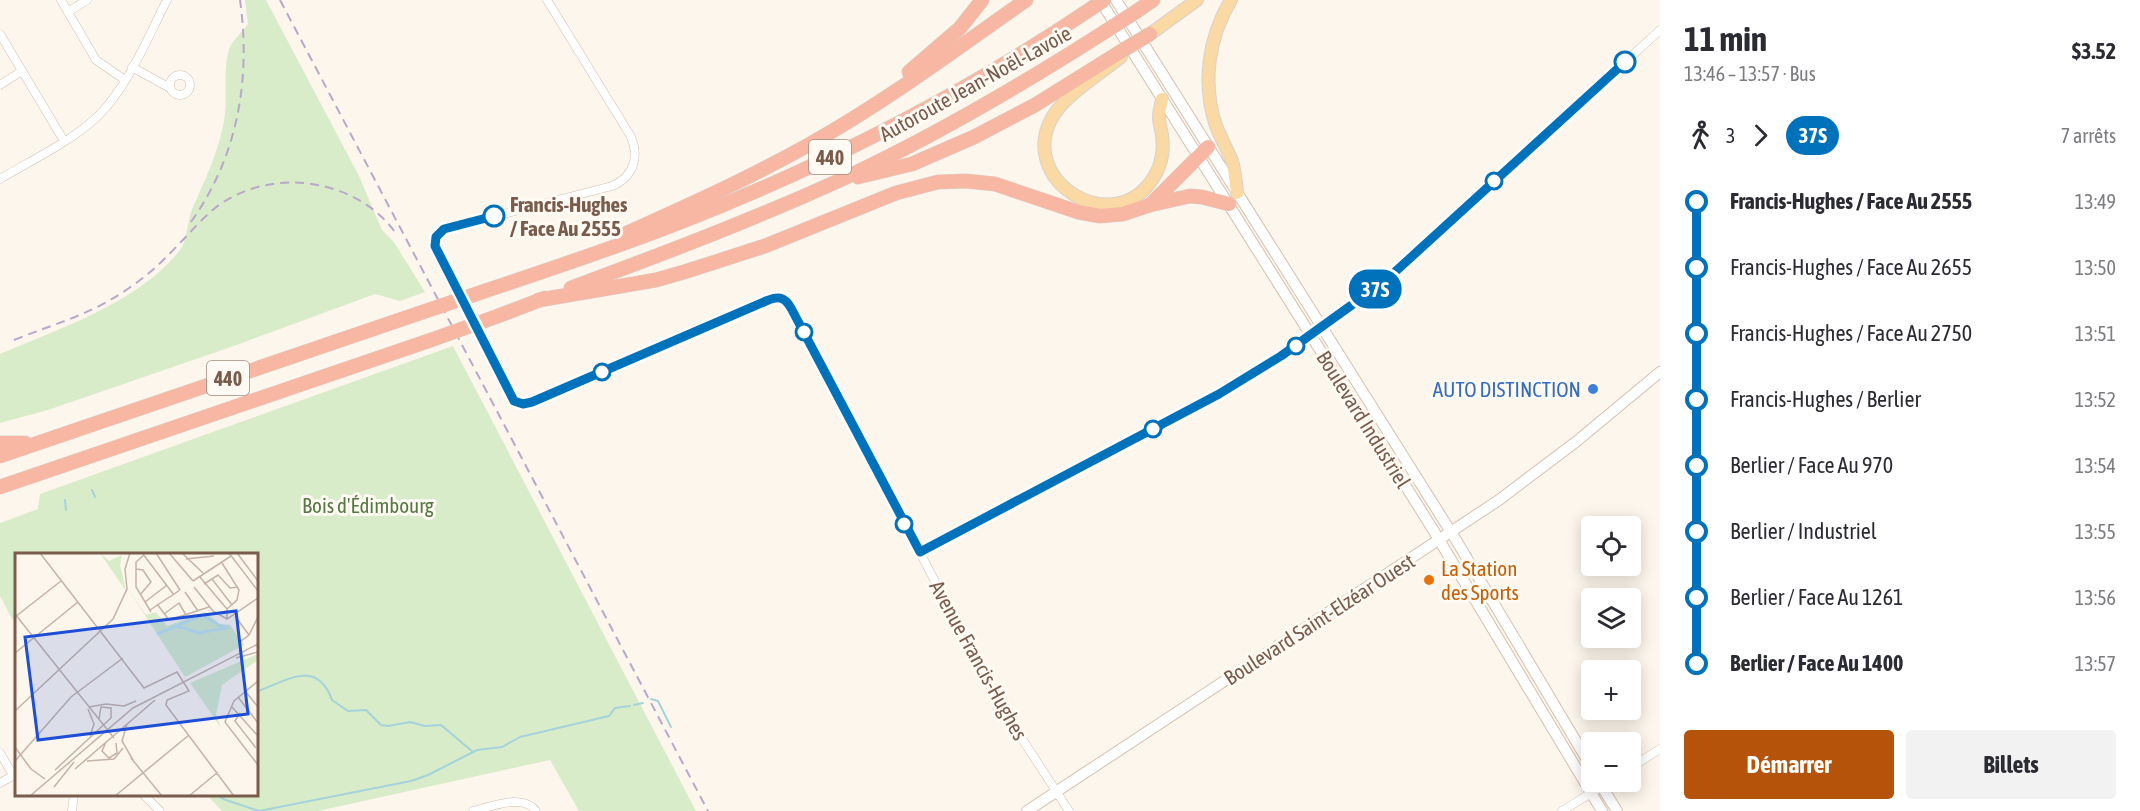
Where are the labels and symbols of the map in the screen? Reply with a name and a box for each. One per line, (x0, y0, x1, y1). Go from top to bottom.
street label: Autoroute Jean-Noël-Lavoie (875, 20, 1075, 146)
unlabelled marker (1614, 51, 1636, 73)
road number: 440 (809, 140, 851, 174)
unlabelled marker (1485, 172, 1503, 190)
place label: Francis-Hughes / Face Au 2555 (510, 192, 628, 240)
marker: Francis-Hughes / Face Au 2555 (483, 205, 505, 227)
line badge: 37S (1340, 270, 1410, 308)
unlabelled marker (795, 323, 813, 341)
unlabelled marker (1287, 337, 1305, 355)
street label: Boulevard Industriel (1312, 346, 1416, 492)
road number: 440 (207, 361, 249, 395)
unlabelled marker (593, 363, 611, 381)
place label: AUTO DISTINCTION (1433, 377, 1581, 401)
marker: AUTO DISTINCTION (1586, 382, 1600, 396)
unlabelled marker (1144, 420, 1162, 438)
park label: Bois d'Édimbourg (302, 493, 434, 517)
unlabelled marker (895, 515, 913, 533)
street label: Boulevard Saint-Elzéar Ouest (1219, 548, 1419, 690)
inset map (15, 553, 258, 796)
place label: La Station des Sports (1441, 556, 1519, 604)
marker: La Station des Sports (1422, 573, 1436, 587)
street label: Avenue Francis-Hughes (925, 576, 1033, 744)

